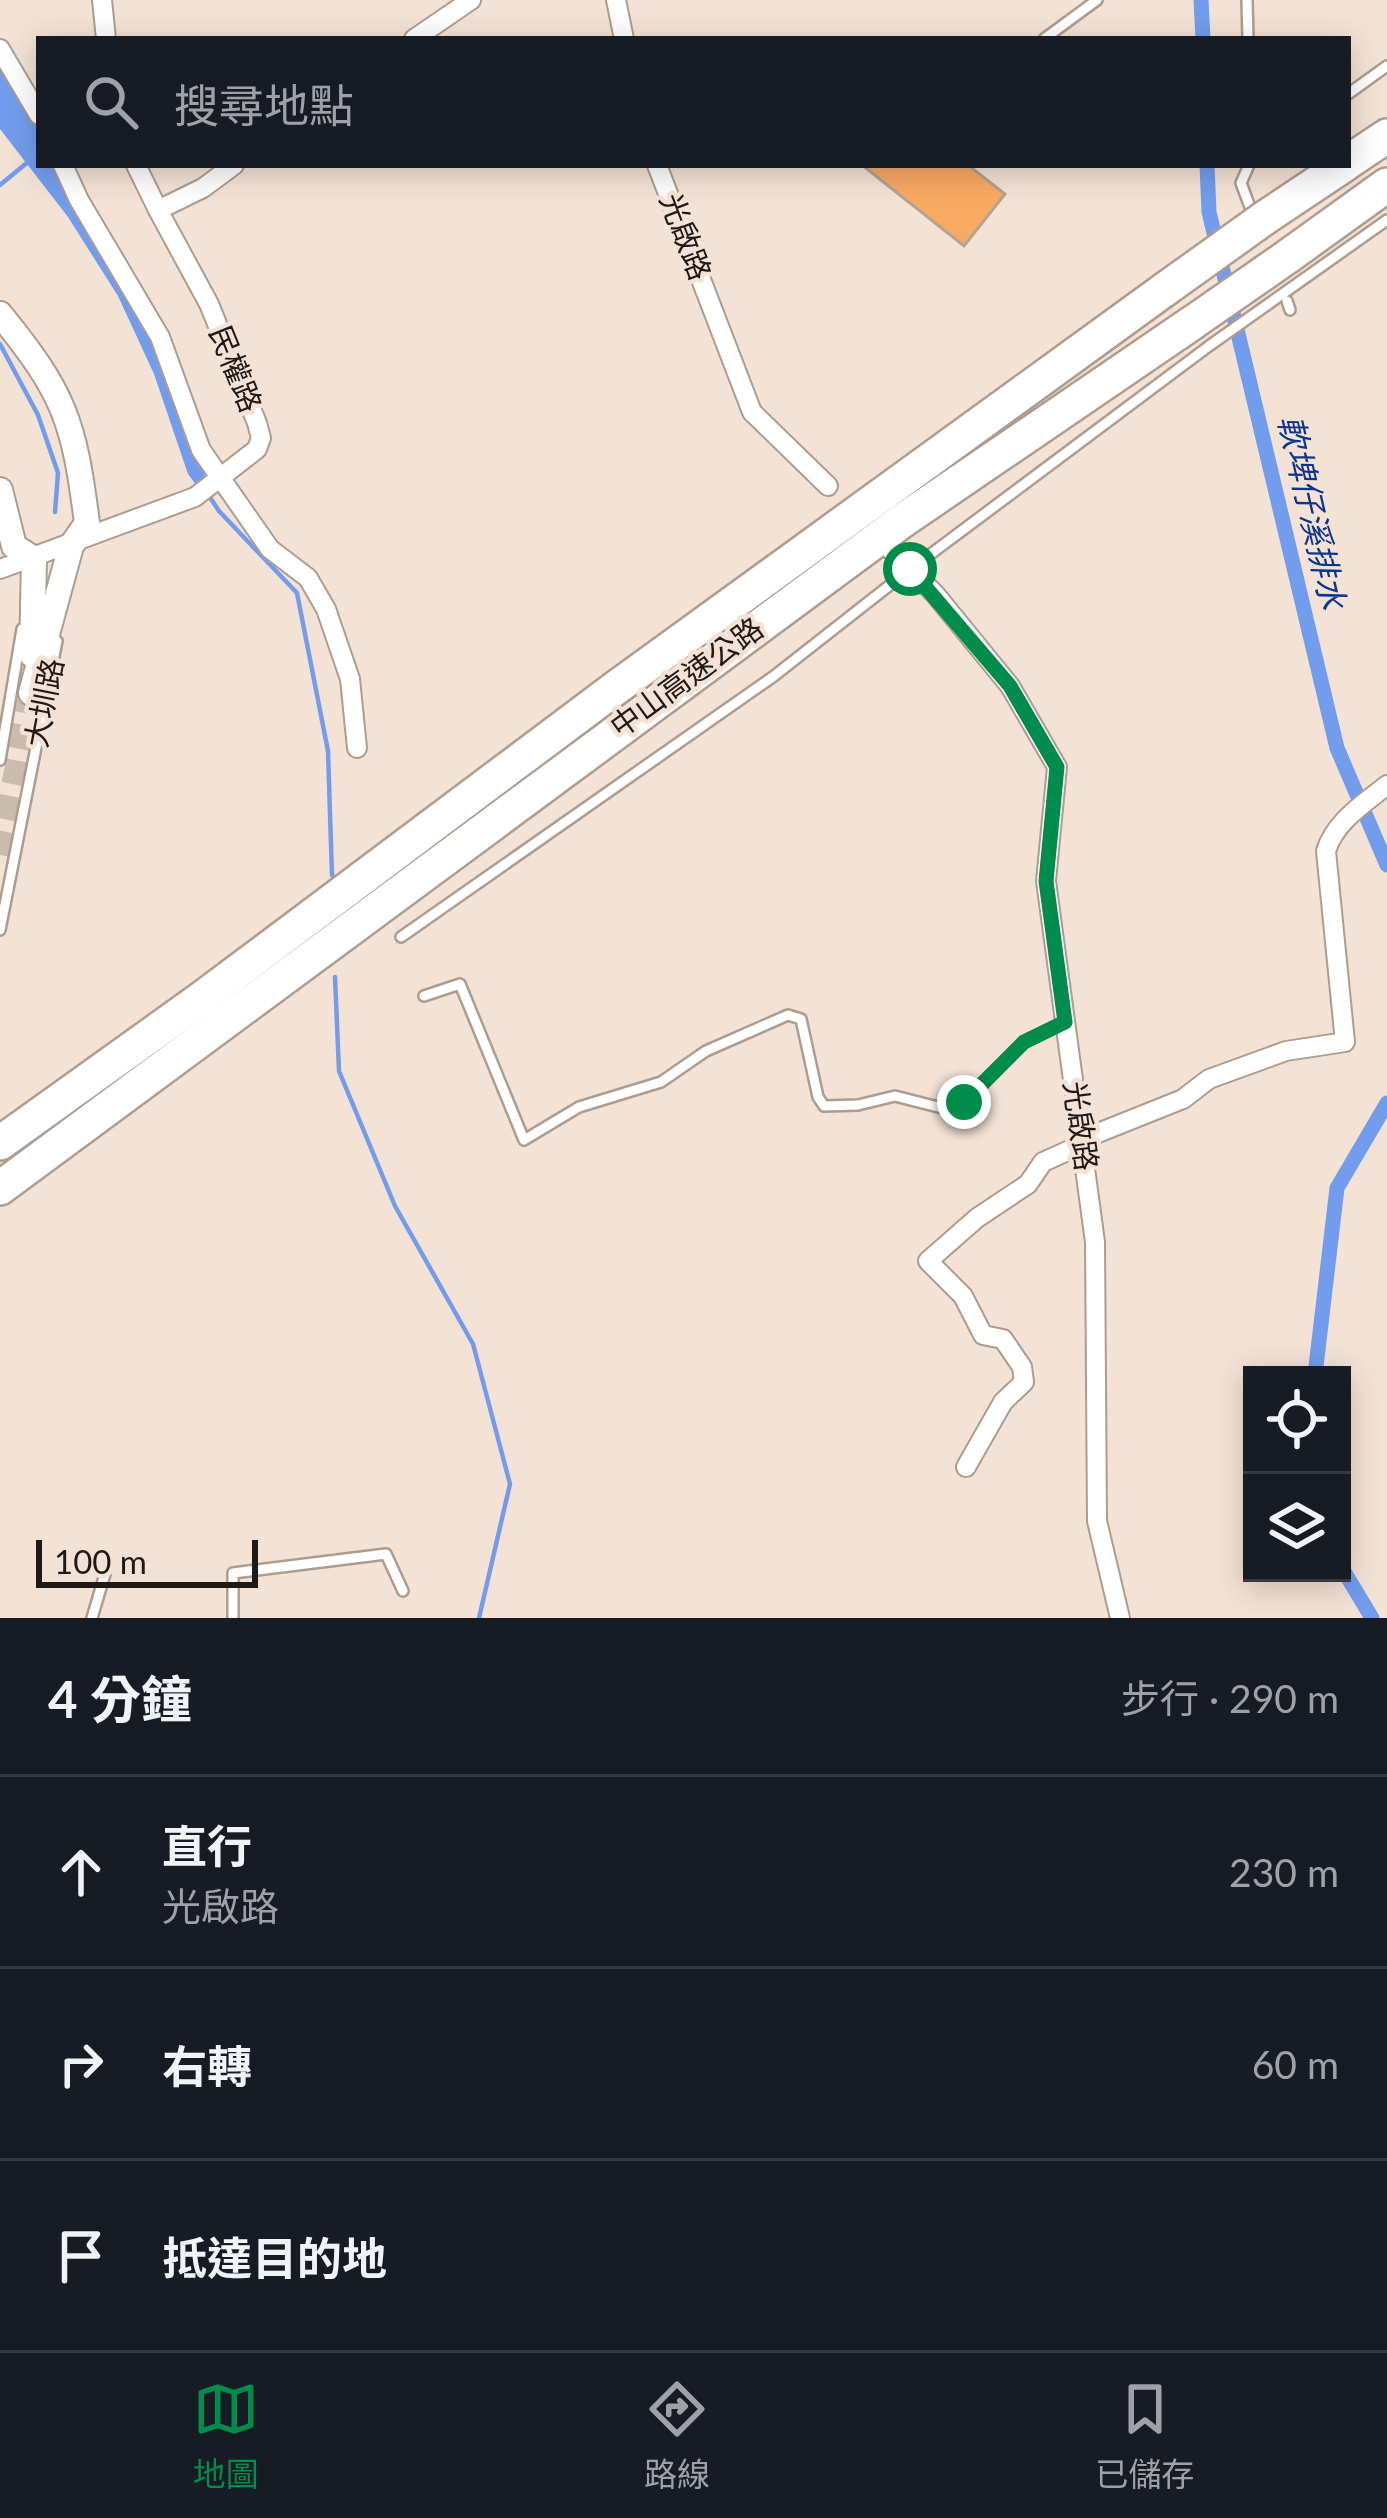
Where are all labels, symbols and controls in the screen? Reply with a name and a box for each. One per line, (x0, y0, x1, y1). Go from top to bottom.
search box (36, 36, 1351, 168)
icon: search (78, 69, 144, 135)
text: 搜尋地點 (174, 78, 354, 132)
street label: 光啟路 (654, 188, 720, 285)
street label: 民權路 (203, 320, 270, 417)
water label: 軟埤仔溪排水 (1271, 411, 1355, 615)
route start (883, 542, 937, 596)
street label: 中山高速公路 (602, 609, 769, 744)
street label: 大圳路 (17, 655, 69, 750)
route end (937, 1075, 991, 1129)
street label: 光啟路 (1058, 1079, 1106, 1173)
map controls (1243, 1366, 1351, 1582)
button: locate (1243, 1366, 1351, 1474)
button: layers (1243, 1474, 1351, 1582)
scale bar (36, 1534, 258, 1587)
text: 100 m (54, 1541, 147, 1581)
text: 4 分鐘 (48, 1668, 192, 1729)
text: 步行 · 290 m (1121, 1675, 1339, 1721)
text: 直行 (162, 1819, 252, 1873)
icon: ahead (48, 1839, 114, 1905)
text: 230 m (1229, 1849, 1339, 1895)
text: 光啟路 (162, 1883, 279, 1929)
icon: right (48, 2031, 114, 2097)
text: 右轉 (162, 2039, 252, 2093)
text: 60 m (1252, 2041, 1339, 2087)
icon: arrive (48, 2223, 114, 2289)
text: 抵達目的地 (162, 2231, 387, 2285)
tab: 地圖 (193, 2376, 259, 2496)
tab: 路線 (644, 2376, 710, 2496)
tab: 已儲存 (1095, 2376, 1194, 2496)

